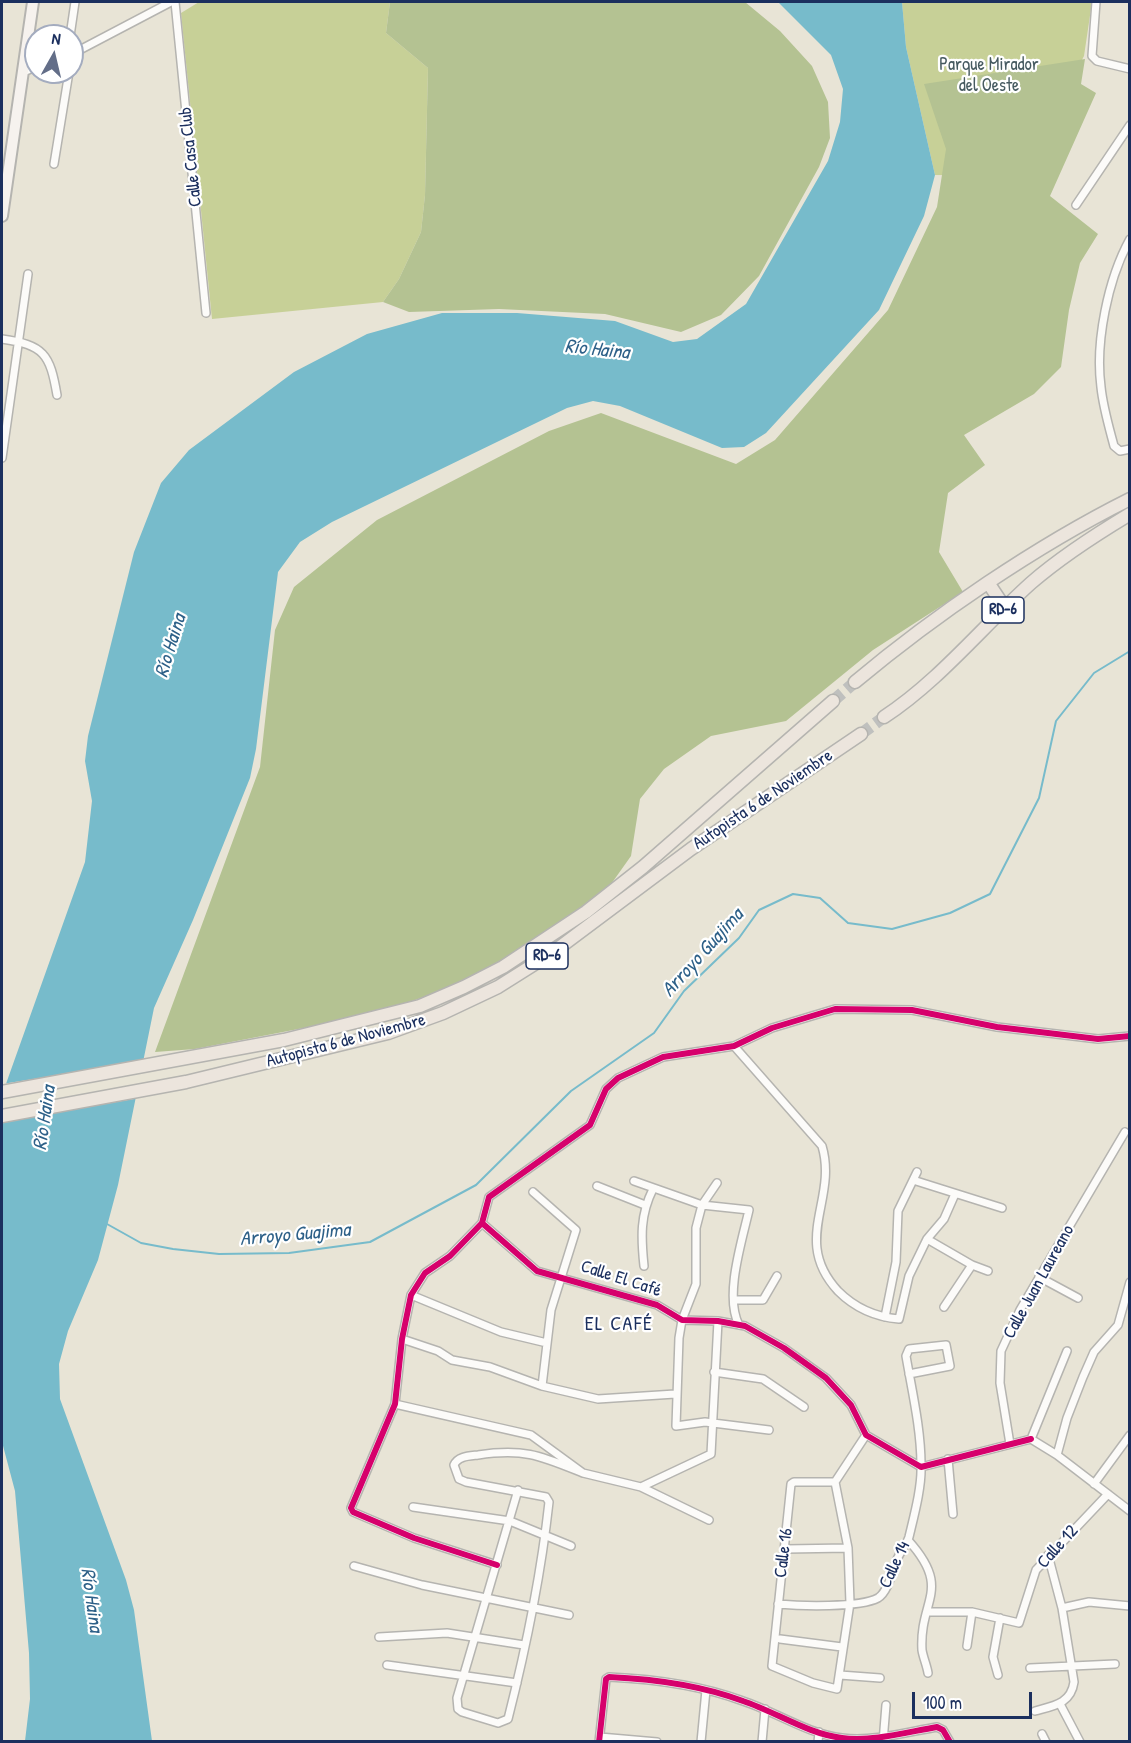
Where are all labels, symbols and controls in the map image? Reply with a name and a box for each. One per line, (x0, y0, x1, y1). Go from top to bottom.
north arrow (24, 24, 84, 84)
text: N (50, 27, 62, 50)
park label: Parque Mirador del Oeste (939, 54, 1039, 97)
street label: Calle Casa Club (175, 106, 207, 208)
water label: Río Haina (564, 335, 630, 365)
road number: RD-6 (982, 597, 1024, 623)
water label: Río Haina (150, 612, 192, 680)
street label: Autopista 6 de Noviembre (689, 745, 837, 855)
water label: Arroyo Guajima (657, 904, 749, 1002)
road number: RD-6 (526, 943, 568, 969)
street label: Autopista 6 de Noviembre (264, 1009, 428, 1073)
water label: Río Haina (29, 1084, 61, 1152)
water label: Arroyo Guajima (239, 1218, 351, 1252)
street label: Calle Juan Laureano (999, 1221, 1079, 1343)
street label: Calle El Café (578, 1256, 664, 1302)
district label: EL CAFÉ (585, 1313, 653, 1337)
street label: Calle 12 (1033, 1521, 1083, 1573)
street label: Calle 16 (770, 1527, 798, 1579)
street label: Calle 14 (875, 1538, 915, 1592)
water label: Río Haina (75, 1566, 107, 1634)
scale bar (915, 1680, 1035, 1718)
text: 100 m (923, 1690, 962, 1715)

